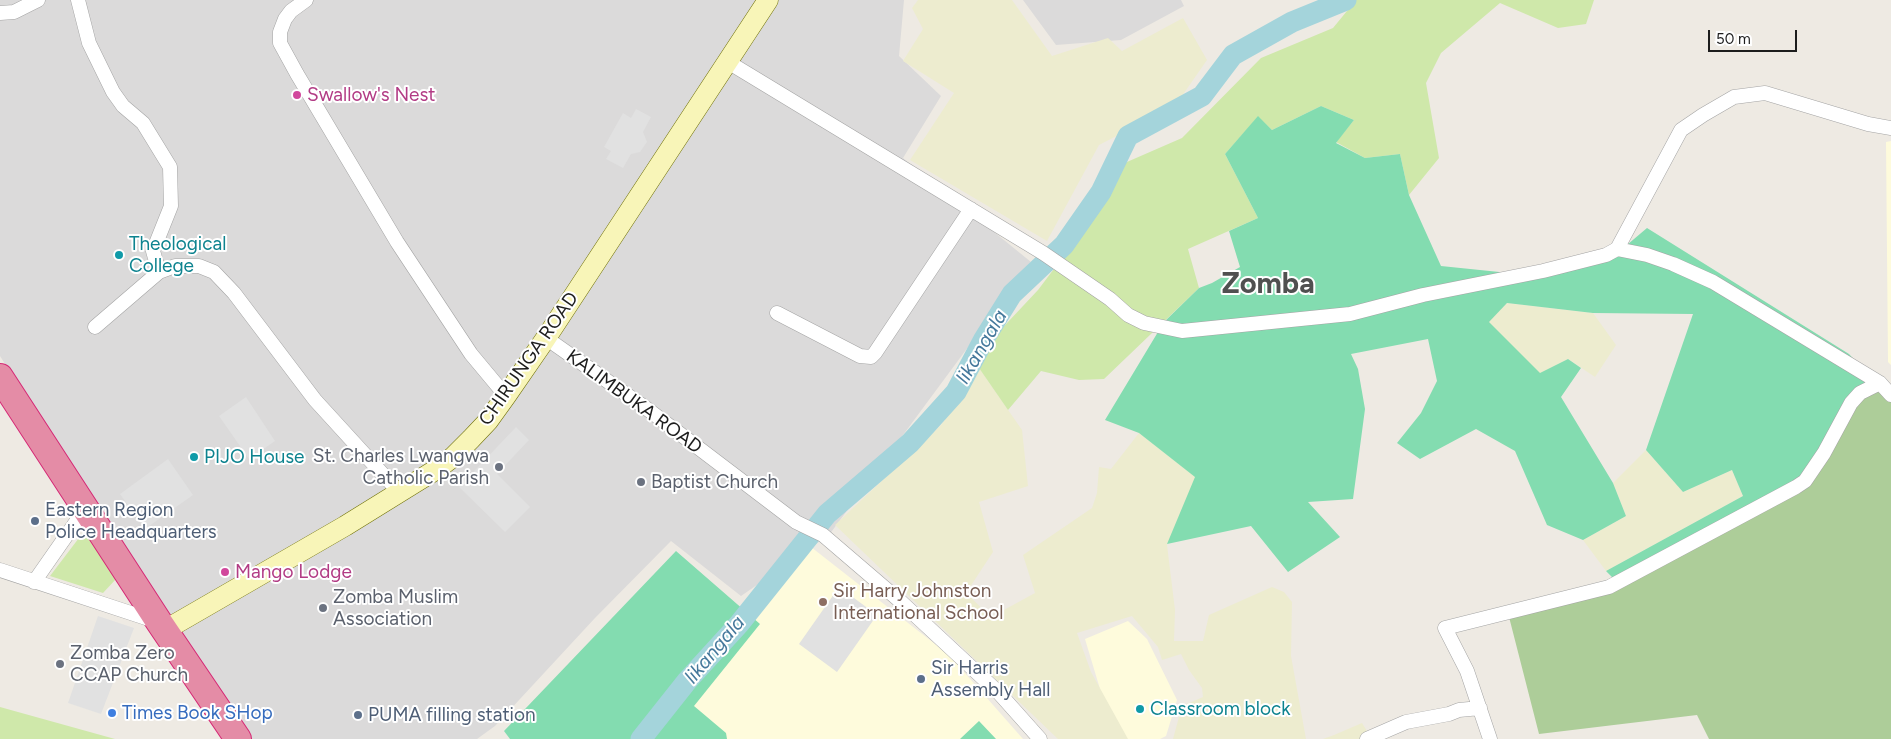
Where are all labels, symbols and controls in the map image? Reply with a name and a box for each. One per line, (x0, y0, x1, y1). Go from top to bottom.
scale bar (1711, 20, 1800, 52)
text: 50 m (1716, 30, 1751, 48)
place label: Swallow's Nest (307, 84, 436, 106)
marker: Swallow's Nest (291, 89, 303, 101)
place label: Theological College (129, 233, 226, 277)
marker: Theological College (113, 249, 125, 261)
district label: Zomba (1221, 268, 1315, 302)
street label: CHIRUNGA ROAD (474, 288, 584, 430)
water label: likangala (951, 306, 1013, 388)
street label: KALIMBUKA ROAD (562, 345, 706, 459)
place label: St. Charles Lwangwa Catholic Parish (313, 445, 489, 489)
place label: PIJO House (204, 446, 304, 468)
marker: PIJO House (188, 451, 200, 463)
marker: St. Charles Lwangwa Catholic Parish (493, 461, 505, 473)
place label: Baptist Church (651, 471, 778, 493)
marker: Baptist Church (635, 476, 647, 488)
place label: Eastern Region Police Headquarters (45, 499, 217, 543)
marker: Eastern Region Police Headquarters (29, 515, 41, 527)
place label: Mango Lodge (235, 561, 352, 583)
marker: Mango Lodge (219, 566, 231, 578)
place label: Sir Harry Johnston International School (833, 580, 1004, 624)
place label: Zomba Muslim Association (333, 586, 458, 630)
marker: Sir Harry Johnston International School (817, 596, 829, 608)
marker: Zomba Muslim Association (317, 602, 329, 614)
water label: likangala (680, 611, 750, 689)
place label: Zomba Zero CCAP Church (70, 642, 188, 686)
place label: Sir Harris Assembly Hall (931, 657, 1050, 701)
marker: Zomba Zero CCAP Church (54, 658, 66, 670)
marker: Sir Harris Assembly Hall (915, 673, 927, 685)
place label: Classroom block (1150, 698, 1290, 720)
place label: Times Book SHop (122, 702, 273, 724)
marker: Classroom block (1134, 703, 1146, 715)
place label: PUMA filling station (368, 704, 536, 726)
marker: Times Book SHop (106, 707, 118, 719)
marker: PUMA filling station (352, 709, 364, 721)

